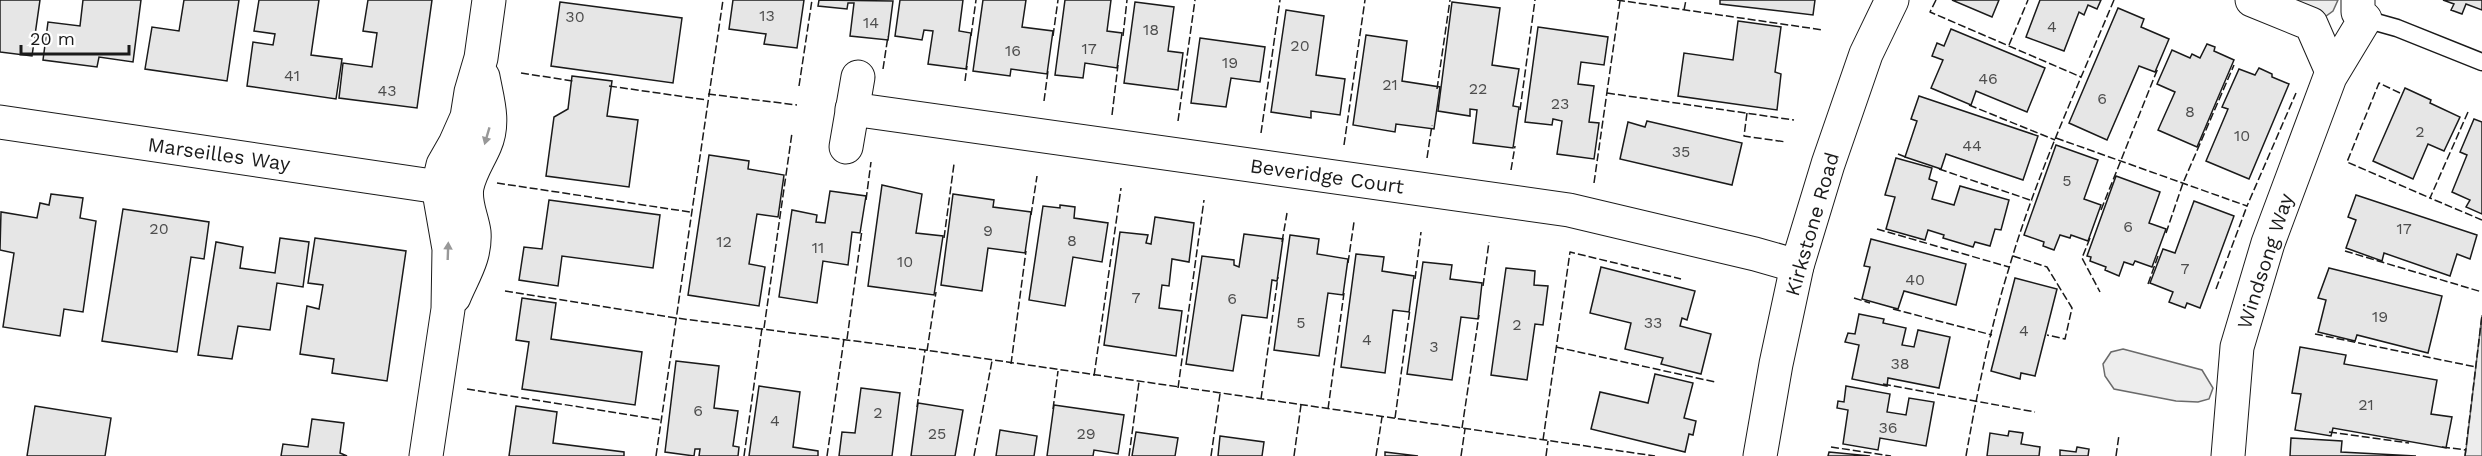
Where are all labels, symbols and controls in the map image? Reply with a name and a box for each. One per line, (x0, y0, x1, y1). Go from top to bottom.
house number: 13 (759, 6, 775, 25)
house number: 30 (565, 7, 585, 26)
house number: 14 (863, 13, 879, 32)
house number: 4 (2047, 17, 2057, 36)
scale bar (21, 18, 129, 56)
house number: 18 (1143, 20, 1159, 39)
text: 20 m (30, 28, 75, 49)
house number: 20 (1290, 36, 1310, 55)
house number: 17 (1081, 39, 1097, 58)
house number: 16 (1005, 41, 1021, 60)
house number: 19 (1222, 53, 1238, 72)
house number: 41 (284, 66, 300, 85)
house number: 46 (1978, 69, 1998, 88)
house number: 21 (1382, 75, 1398, 94)
house number: 22 (1469, 79, 1487, 98)
house number: 43 (377, 81, 397, 100)
house number: 6 (2097, 89, 2107, 108)
house number: 23 (1551, 94, 1569, 113)
house number: 8 (2185, 102, 2195, 121)
house number: 2 (2415, 122, 2425, 141)
house number: 10 (2234, 126, 2250, 145)
one-way arrow (482, 127, 491, 145)
street label: Marseilles Way (146, 132, 292, 176)
house number: 44 (1962, 136, 1982, 155)
house number: 35 (1672, 142, 1690, 161)
street label: Kirkstone Road (1780, 149, 1844, 299)
street label: Beveridge Court (1248, 153, 1406, 199)
house number: 5 (2062, 171, 2072, 190)
street label: Windsong Way (2232, 190, 2298, 332)
house number: 6 (2123, 217, 2133, 236)
house number: 20 (149, 219, 169, 238)
house number: 17 (2396, 219, 2412, 238)
house number: 9 (983, 221, 993, 240)
house number: 8 (1067, 231, 1077, 250)
house number: 12 (716, 232, 732, 251)
house number: 11 (812, 238, 824, 257)
one-way arrow (443, 241, 453, 260)
house number: 10 (897, 252, 913, 271)
house number: 7 (2181, 259, 2190, 278)
house number: 40 (1905, 270, 1925, 289)
house number: 7 (1132, 288, 1141, 307)
house number: 6 (1227, 289, 1237, 308)
house number: 19 (2372, 307, 2388, 326)
house number: 5 (1296, 313, 1306, 332)
house number: 33 (1644, 313, 1662, 332)
house number: 2 (1512, 315, 1522, 334)
house number: 4 (2019, 321, 2029, 340)
house number: 4 (1362, 330, 1372, 349)
house number: 3 (1429, 337, 1439, 356)
house number: 38 (1890, 354, 1910, 373)
house number: 21 (2358, 395, 2374, 414)
house number: 6 (693, 401, 703, 420)
house number: 2 (873, 403, 883, 422)
house number: 4 (770, 411, 780, 430)
house number: 36 (1878, 418, 1898, 437)
house number: 25 (928, 424, 946, 443)
house number: 29 (1076, 424, 1096, 443)

